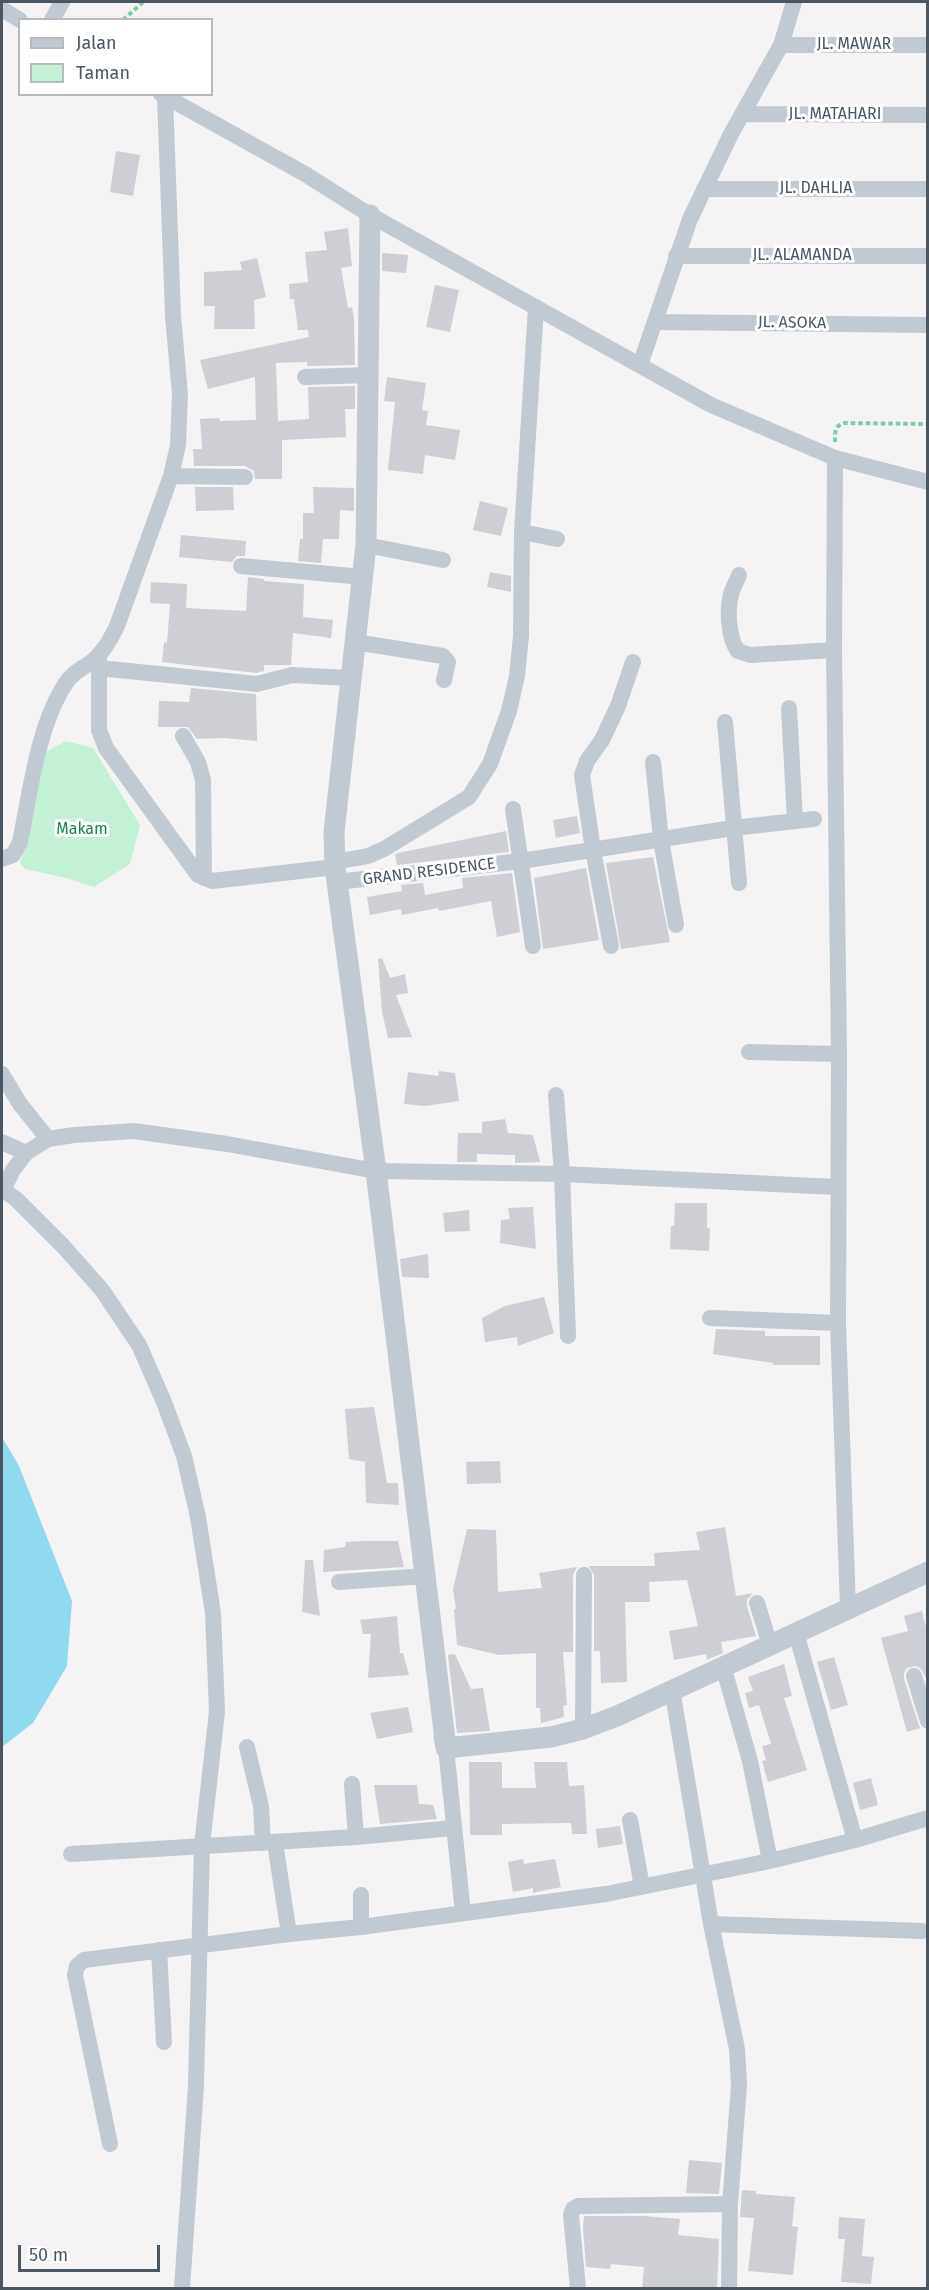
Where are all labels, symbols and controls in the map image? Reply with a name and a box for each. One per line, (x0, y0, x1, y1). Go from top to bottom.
legend (18, 18, 213, 96)
text: Jalan (76, 32, 117, 54)
street label: JL. MAWAR (817, 35, 891, 55)
text: Taman (76, 62, 130, 84)
street label: JL. MATAHARI (789, 105, 881, 125)
street label: JL. DAHLIA (780, 179, 852, 199)
street label: JL. ALAMANDA (752, 246, 852, 266)
street label: JL. ASOKA (758, 313, 826, 333)
park label: Makam (56, 820, 108, 840)
street label: GRAND RESIDENCE (362, 854, 496, 890)
scale bar (21, 2233, 164, 2271)
text: 50 m (29, 2244, 68, 2266)

